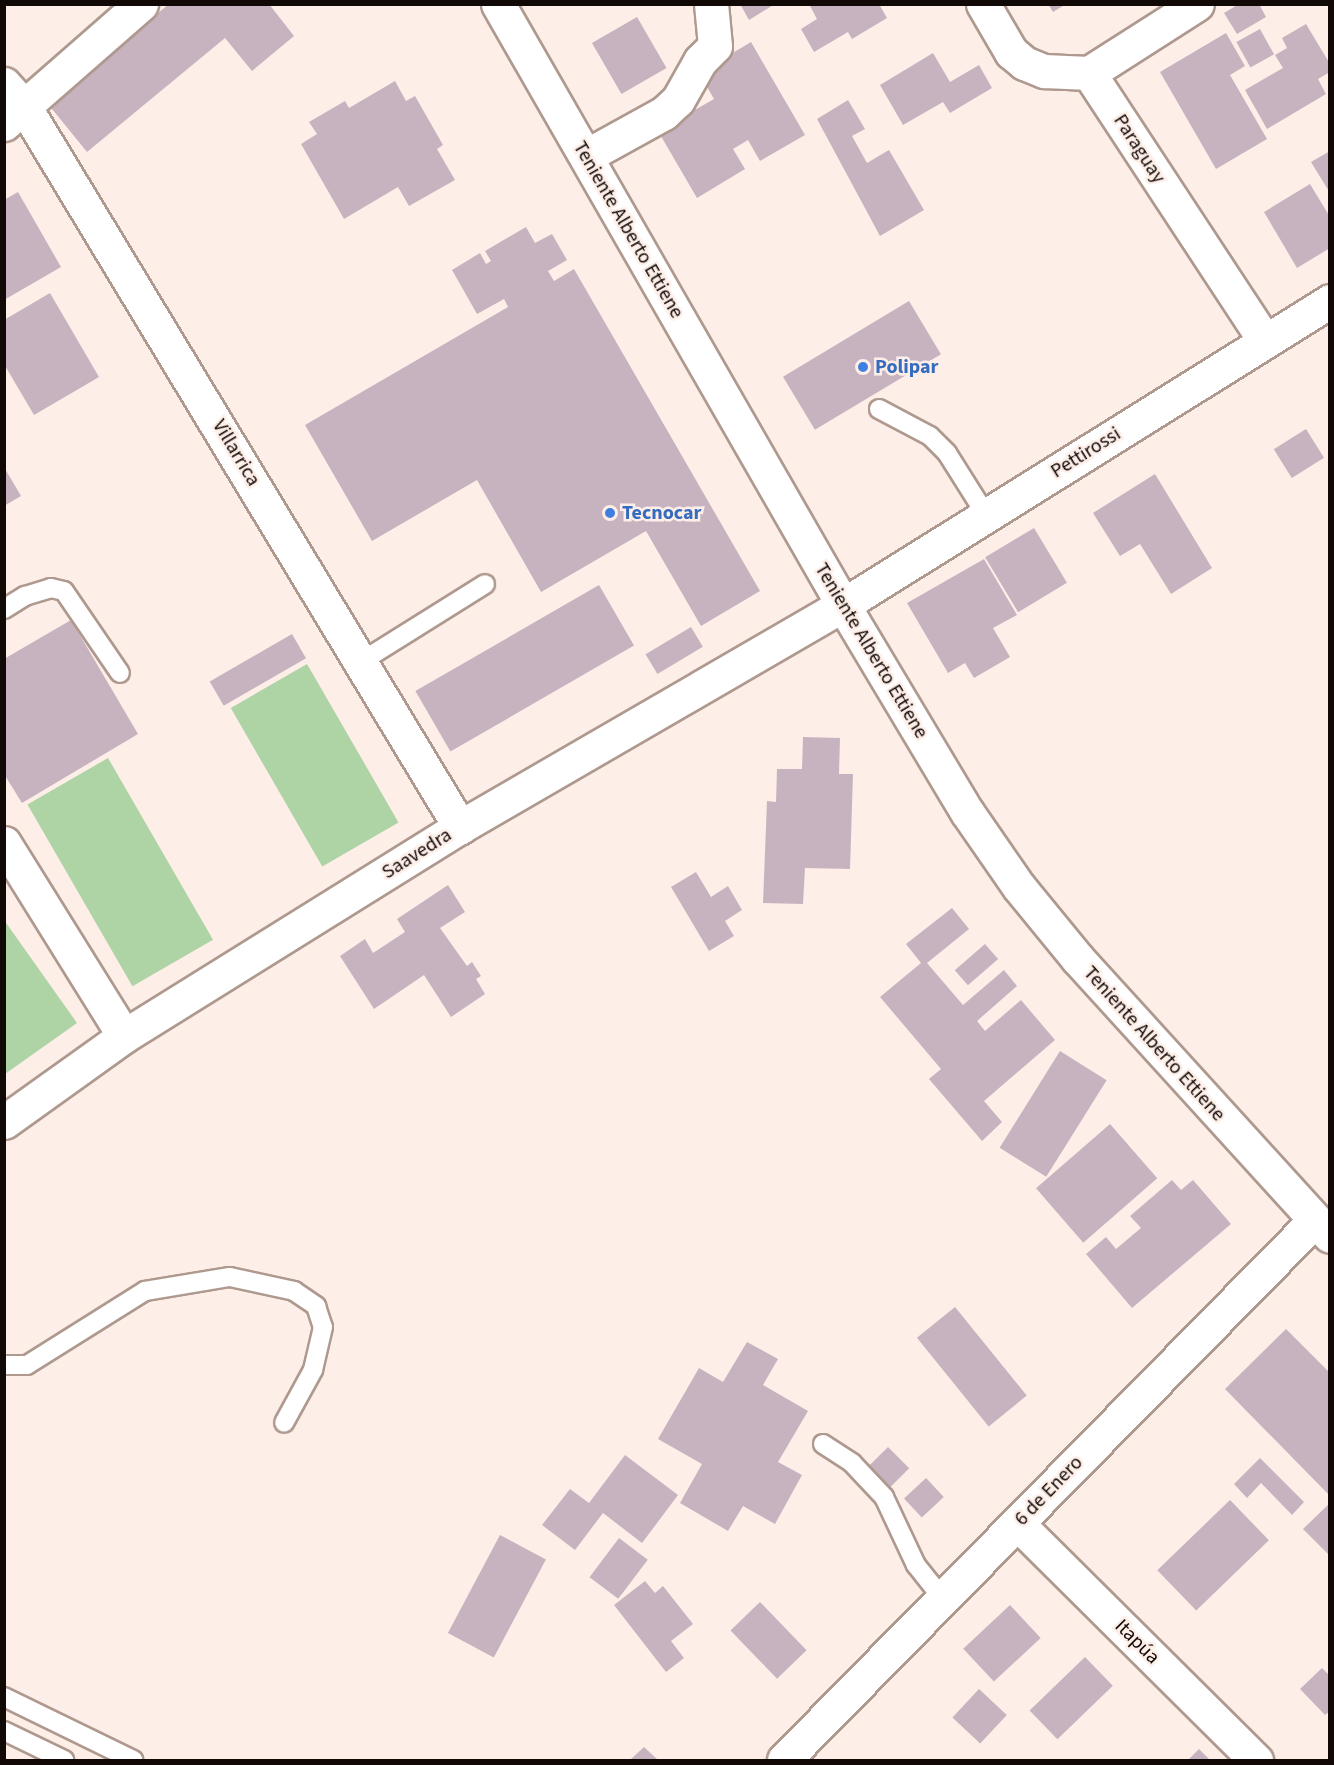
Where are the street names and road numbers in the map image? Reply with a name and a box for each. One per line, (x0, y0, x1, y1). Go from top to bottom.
street label: Paraguay (1108, 110, 1170, 188)
street label: Teniente Alberto Ettiene (567, 137, 689, 323)
street label: Villarrica (207, 415, 265, 491)
street label: Pettirossi (1047, 422, 1125, 484)
street label: Teniente Alberto Ettiene (809, 559, 933, 743)
street label: Saavedra (378, 823, 456, 885)
street label: Teniente Alberto Ettiene (1078, 961, 1230, 1127)
street label: 6 de Enero (1010, 1451, 1088, 1531)
street label: Itapúa (1110, 1615, 1164, 1669)

